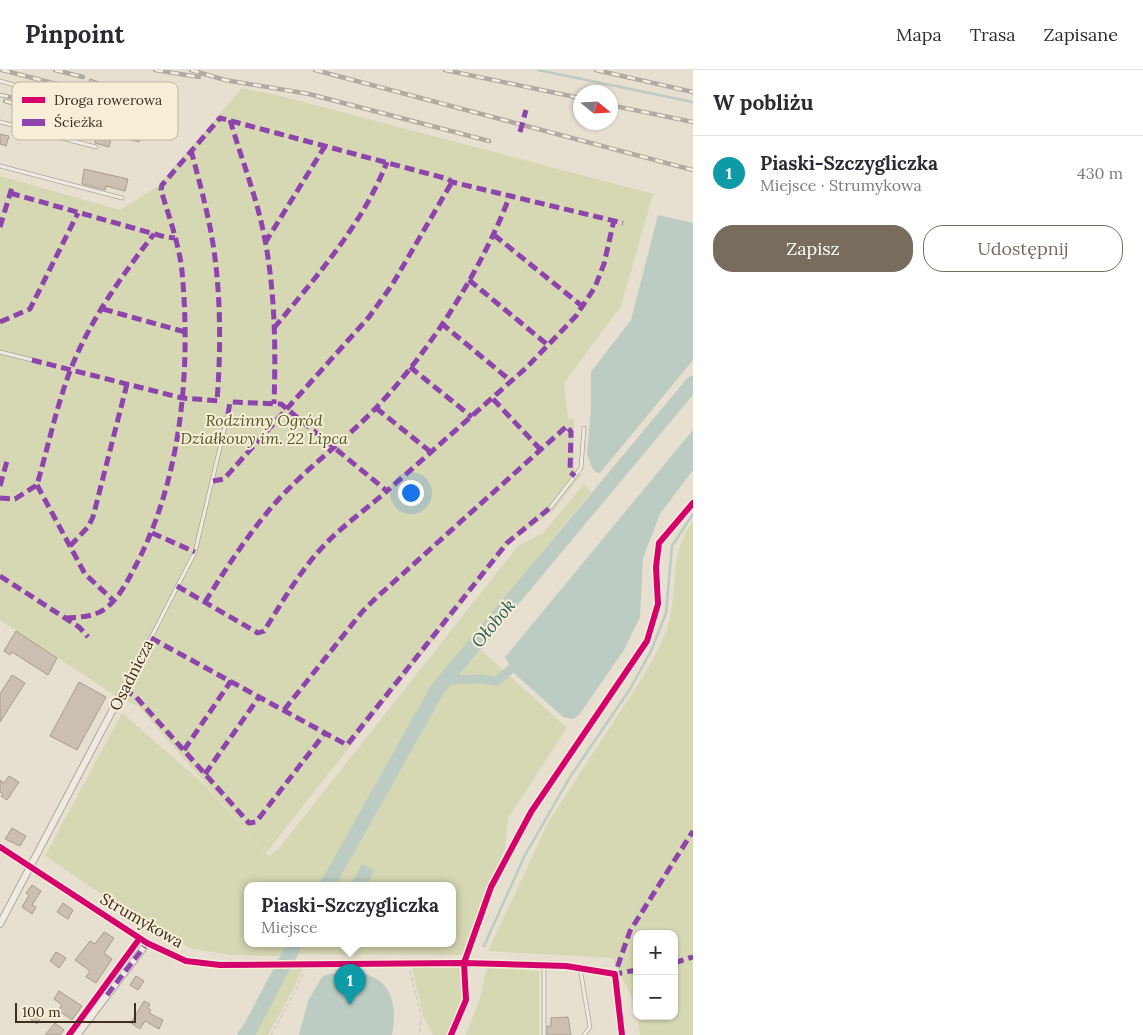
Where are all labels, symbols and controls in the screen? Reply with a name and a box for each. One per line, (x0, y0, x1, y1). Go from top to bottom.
text: Pinpoint (25, 19, 124, 50)
text: Mapa (896, 23, 942, 46)
text: Trasa (970, 23, 1016, 46)
text: Zapisane (1044, 23, 1118, 46)
legend (12, 82, 178, 140)
north arrow (573, 85, 618, 130)
text: W pobliżu (713, 89, 813, 116)
text: Droga rowerowa (54, 91, 162, 109)
text: Ścieżka (54, 113, 103, 131)
text: Piaski-Szczygliczka (760, 151, 938, 175)
text: 1 (726, 163, 732, 183)
text: 430 m (1077, 163, 1123, 183)
text: Miejsce · Strumykowa (760, 175, 922, 195)
button: Zapisz (713, 225, 913, 272)
button: Udostępnij (923, 225, 1123, 272)
park label: Rodzinny Ogród Działkowy im. 22 Lipca (180, 410, 348, 448)
your location (398, 480, 424, 506)
water label: Ołobok (466, 594, 520, 652)
street label: Osadnicza (105, 636, 157, 714)
popup (244, 882, 456, 947)
street label: Strumykowa (97, 888, 187, 952)
text: Piaski-Szczygliczka (261, 893, 439, 917)
text: Miejsce (261, 917, 318, 937)
map controls (633, 930, 678, 1020)
button: + (633, 930, 678, 975)
pin: 1 (334, 964, 366, 1005)
button: − (633, 975, 678, 1020)
scale bar (15, 1000, 136, 1023)
text: 100 m (22, 1003, 61, 1021)

